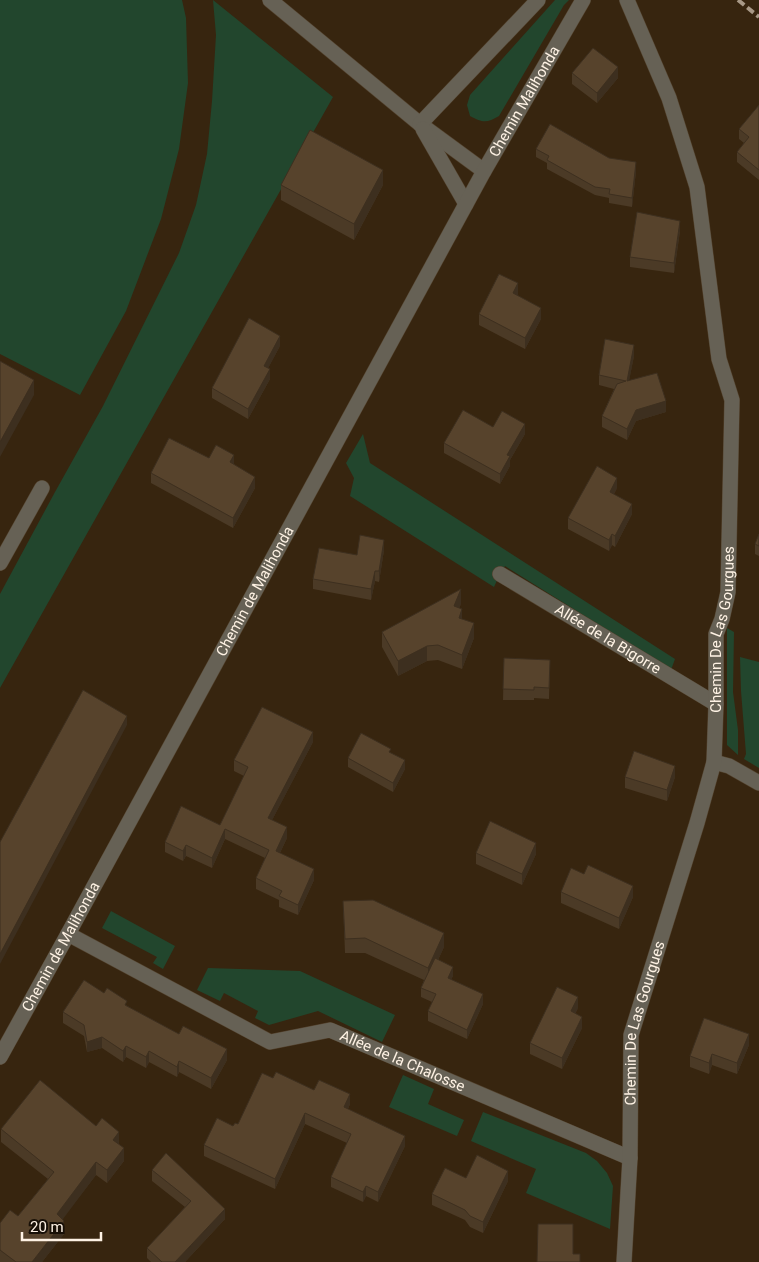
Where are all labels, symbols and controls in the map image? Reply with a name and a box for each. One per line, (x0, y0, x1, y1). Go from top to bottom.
street label: Chemin Malihonda (485, 43, 563, 160)
street label: Chemin de Malihonda (212, 523, 298, 659)
street label: Chemin De Las Gourgues (707, 546, 738, 713)
street label: Allée de la Bigorre (552, 600, 664, 678)
street label: Chemin de Malihonda (18, 879, 104, 1015)
street label: Chemin De Las Gourgues (621, 939, 669, 1106)
street label: Allée de la Chalosse (337, 1026, 468, 1096)
scale bar (22, 1210, 101, 1242)
text: 20 m (30, 1218, 64, 1236)

